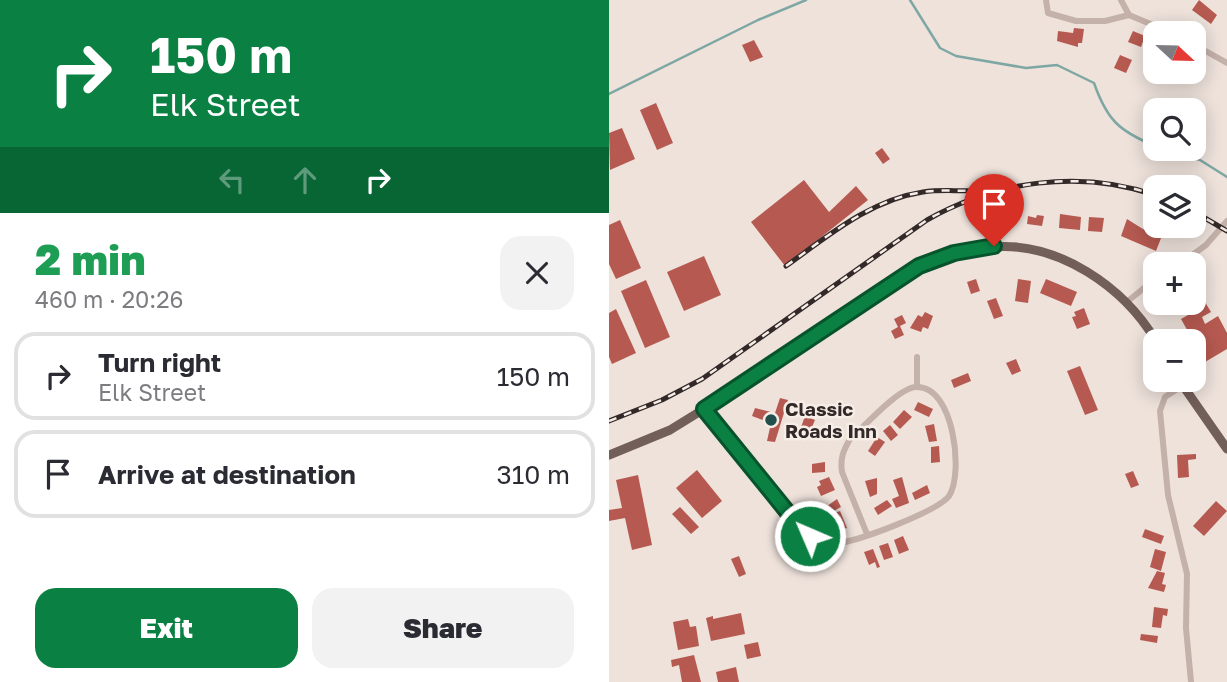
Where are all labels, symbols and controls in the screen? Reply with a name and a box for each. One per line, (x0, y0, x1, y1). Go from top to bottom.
north arrow (1143, 21, 1206, 84)
map controls (1143, 21, 1206, 392)
text: 150 m (150, 25, 292, 84)
icon: right (35, 28, 126, 119)
text: Elk Street (150, 85, 301, 123)
button: search (1143, 98, 1206, 161)
icon: left (213, 161, 251, 199)
icon: ahead (286, 161, 324, 199)
icon: right (359, 161, 397, 199)
pin (964, 174, 1024, 246)
button: layers (1143, 175, 1206, 238)
icon: arrive (975, 185, 1013, 223)
text: 2 min (35, 234, 146, 284)
button: close (500, 236, 574, 310)
button: + (1143, 252, 1206, 315)
text: 460 m · 20:26 (35, 285, 183, 313)
button: − (1143, 329, 1206, 392)
text: Turn right (98, 347, 221, 378)
icon: right (39, 357, 77, 395)
text: 150 m (497, 361, 570, 392)
text: Elk Street (98, 378, 206, 406)
place label: Classic Roads Inn (785, 397, 877, 442)
marker: Classic Roads Inn (763, 412, 779, 428)
icon: arrive (39, 455, 77, 493)
text: Arrive at destination (98, 459, 356, 490)
text: 310 m (497, 459, 570, 490)
position arrow (773, 499, 847, 573)
button: Exit (35, 588, 298, 668)
button: Share (312, 588, 574, 668)

